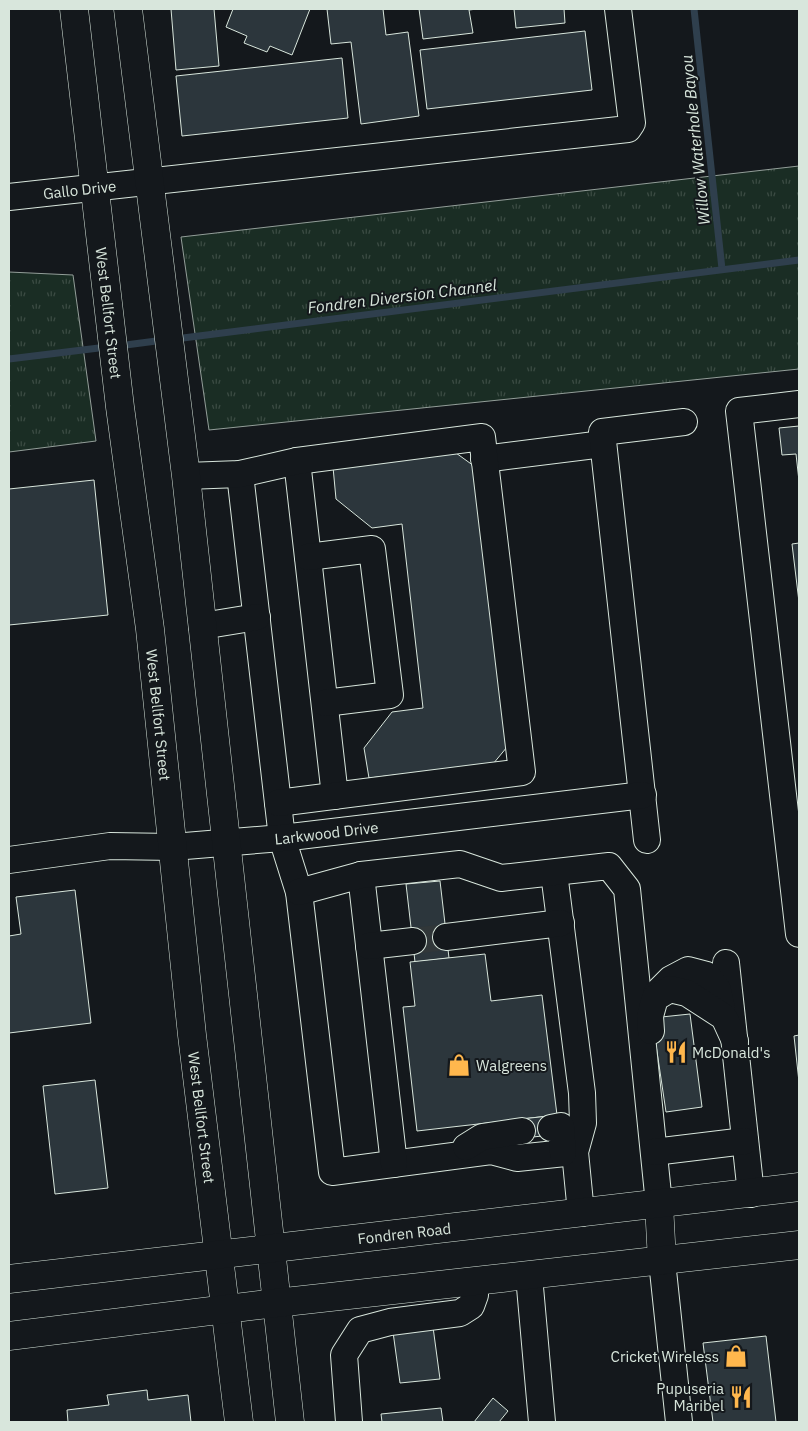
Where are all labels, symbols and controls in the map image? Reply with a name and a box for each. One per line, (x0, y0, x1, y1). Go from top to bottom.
water label: Willow Waterhole Bayou (676, 54, 714, 226)
street label: Gallo Drive (42, 176, 117, 203)
street label: West Bellfort Street (92, 246, 126, 380)
water label: Fondren Diversion Channel (306, 274, 498, 318)
street label: West Bellfort Street (143, 648, 175, 782)
street label: Larkwood Drive (274, 817, 379, 848)
restaurant icon: McDonald's (663, 1039, 689, 1065)
place label: McDonald's (692, 1043, 770, 1062)
street label: West Bellfort Street (185, 1051, 219, 1184)
shop icon: Walgreens (446, 1052, 472, 1078)
place label: Walgreens (476, 1056, 547, 1075)
street label: Fondren Road (357, 1218, 452, 1248)
shop icon: Cricket Wireless (723, 1343, 749, 1369)
place label: Cricket Wireless (611, 1347, 719, 1366)
place label: Pupuseria Maribel (656, 1379, 724, 1415)
restaurant icon: Pupuseria Maribel (728, 1384, 754, 1410)

